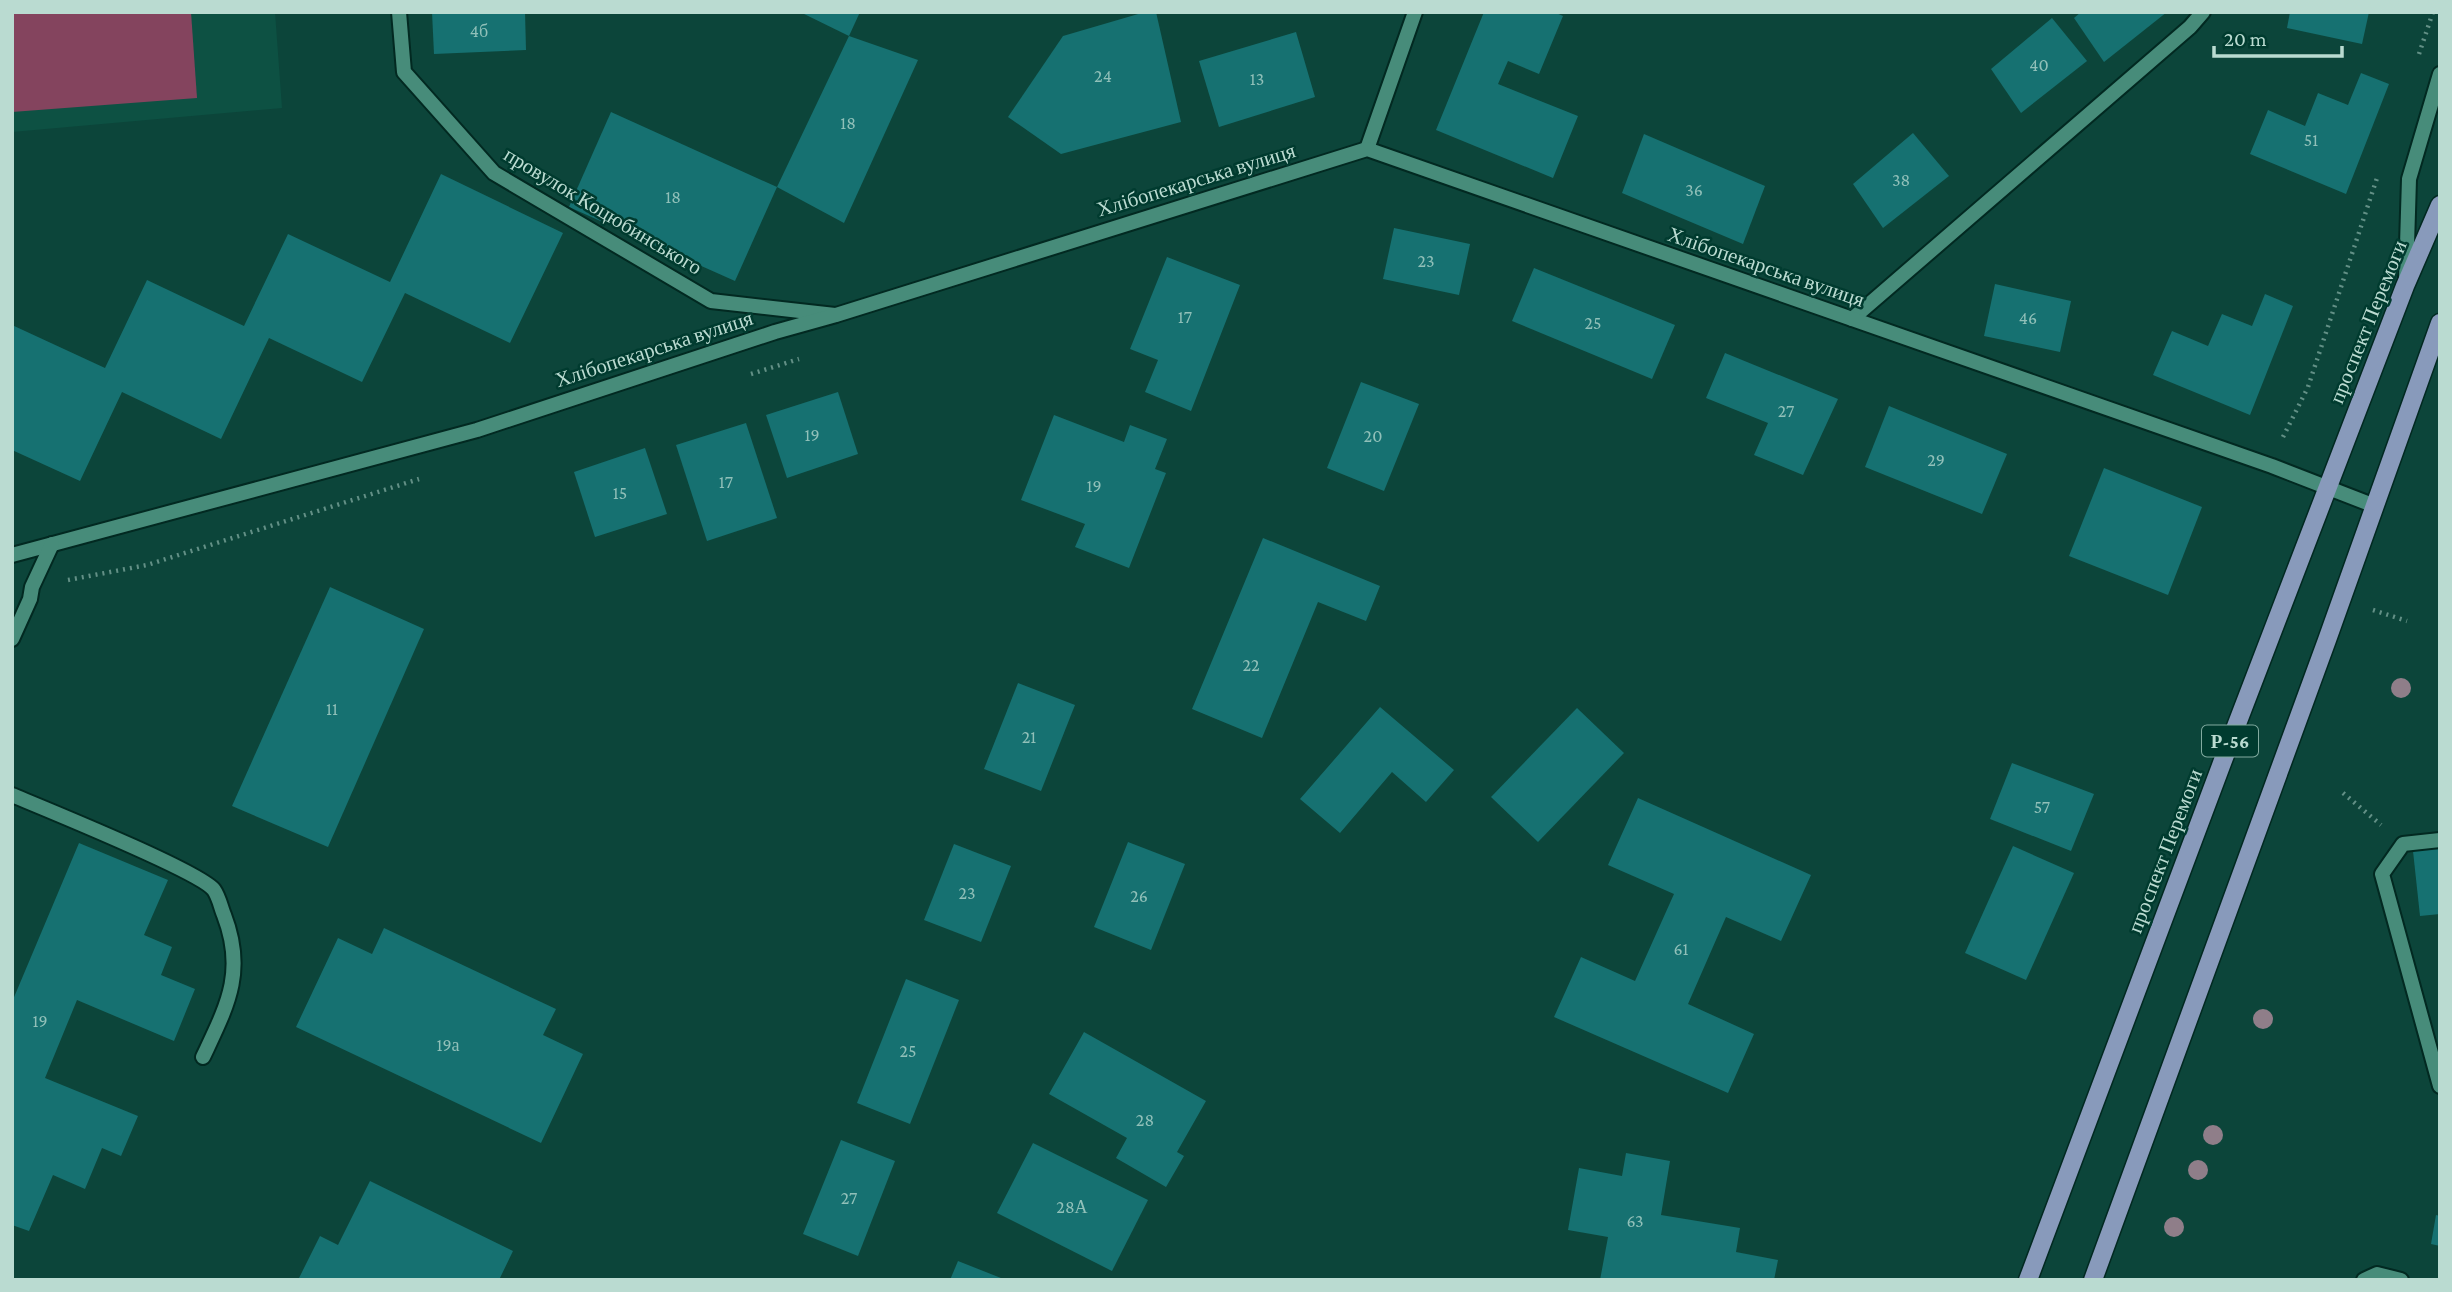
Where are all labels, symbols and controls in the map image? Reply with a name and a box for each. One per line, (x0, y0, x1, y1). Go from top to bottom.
scale bar (2214, 14, 2342, 58)
house number: 4б (470, 21, 488, 41)
text: 20 m (2224, 27, 2267, 51)
house number: 40 (2029, 55, 2049, 75)
house number: 24 (1094, 66, 1112, 86)
house number: 13 (1250, 69, 1264, 89)
house number: 18 (840, 113, 856, 133)
house number: 51 (2304, 130, 2318, 150)
street label: Хлібопекарська вулиця (1094, 138, 1298, 222)
street label: провулок Коцюбинського (500, 142, 706, 280)
house number: 38 (1892, 170, 1910, 190)
house number: 36 (1685, 180, 1703, 200)
house number: 18 (665, 187, 681, 207)
street label: Хлібопекарська вулиця (1665, 222, 1868, 312)
street label: проспект Перемоги (2324, 237, 2412, 407)
house number: 23 (1417, 251, 1435, 271)
street label: Хлібопекарська вулиця (552, 306, 756, 392)
house number: 17 (1178, 307, 1192, 327)
house number: 46 (2019, 308, 2037, 328)
house number: 25 (1584, 313, 1602, 333)
house number: 27 (1778, 401, 1794, 421)
house number: 19 (804, 425, 820, 445)
house number: 20 (1364, 426, 1382, 446)
house number: 29 (1927, 450, 1945, 470)
house number: 17 (719, 472, 733, 492)
house number: 19 (1086, 476, 1102, 496)
house number: 15 (613, 483, 627, 503)
house number: 22 (1242, 655, 1260, 675)
house number: 11 (326, 699, 338, 719)
road number: Р-56 (2202, 726, 2258, 756)
house number: 21 (1022, 727, 1036, 747)
street label: проспект Перемоги (2123, 766, 2207, 936)
house number: 57 (2034, 797, 2050, 817)
house number: 23 (958, 883, 976, 903)
house number: 26 (1130, 886, 1148, 906)
house number: 61 (1673, 939, 1689, 959)
house number: 19 (32, 1011, 48, 1031)
house number: 19а (436, 1035, 460, 1055)
house number: 25 (899, 1041, 917, 1061)
house number: 28 (1136, 1110, 1154, 1130)
house number: 27 (841, 1188, 857, 1208)
house number: 28А (1056, 1197, 1088, 1217)
house number: 63 (1626, 1211, 1644, 1231)

